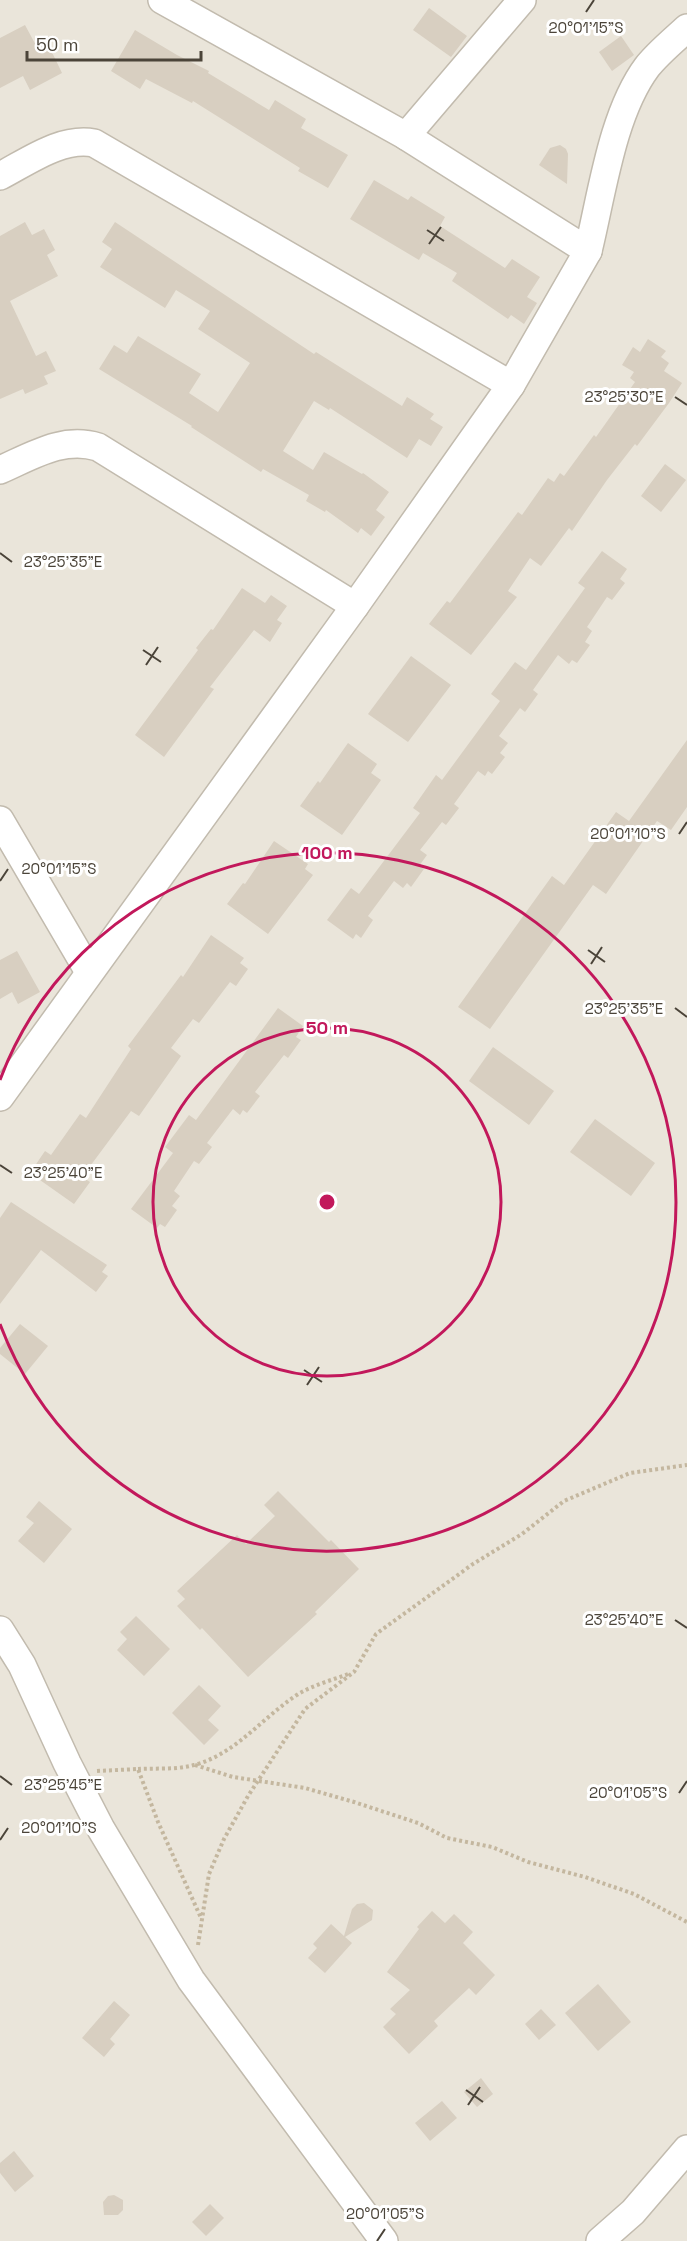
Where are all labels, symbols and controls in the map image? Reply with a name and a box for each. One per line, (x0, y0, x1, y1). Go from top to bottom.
text: 20°01'15"S (549, 18, 623, 37)
scale bar (27, 24, 201, 62)
text: 50 m (36, 33, 78, 56)
text: 23°25'30"E (584, 387, 664, 406)
text: 23°25'35"E (24, 552, 102, 571)
text: 20°01'10"S (590, 824, 666, 843)
text: 100 m (301, 841, 353, 864)
text: 20°01'15"S (22, 859, 96, 878)
text: 23°25'35"E (585, 999, 663, 1018)
text: 50 m (306, 1016, 348, 1039)
text: 23°25'40"E (24, 1163, 102, 1182)
centre of rings (317, 1192, 337, 1212)
text: 23°25'40"E (585, 1610, 663, 1629)
text: 23°25'45"E (24, 1775, 102, 1794)
text: 20°01'05"S (589, 1783, 667, 1802)
text: 20°01'10"S (21, 1818, 97, 1837)
text: 20°01'05"S (346, 2204, 424, 2223)

